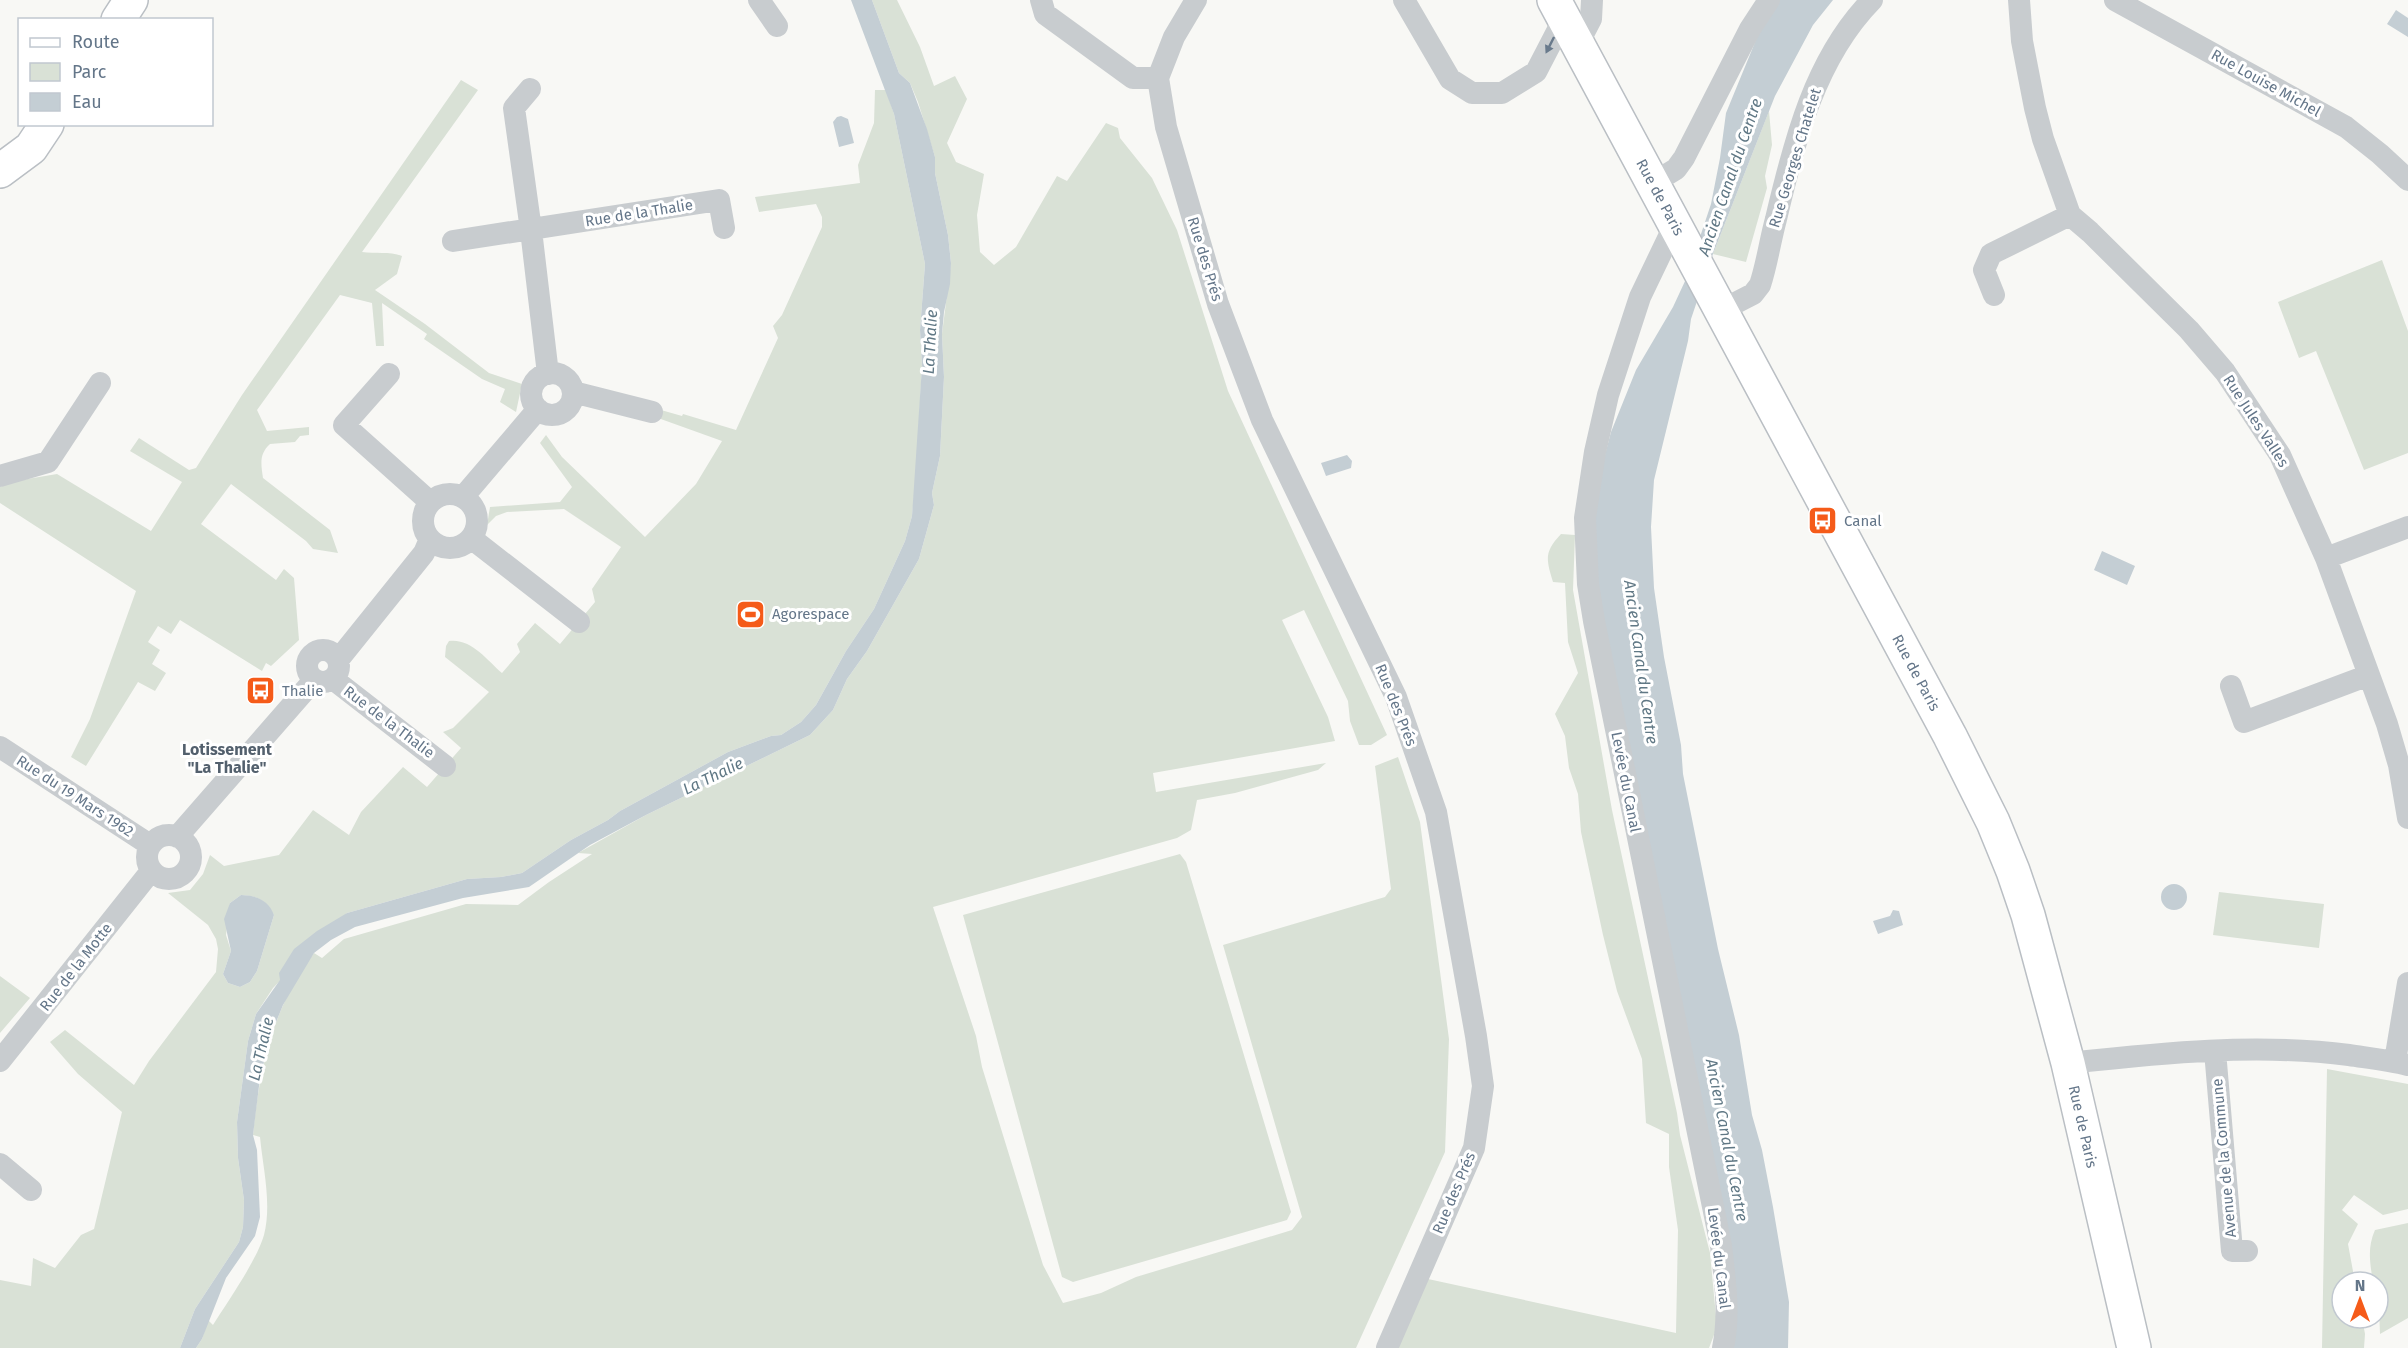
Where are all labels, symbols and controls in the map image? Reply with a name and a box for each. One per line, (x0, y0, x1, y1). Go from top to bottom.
legend (18, 18, 213, 126)
text: Route (72, 31, 120, 53)
one-way arrow (1545, 36, 1555, 53)
street label: Rue Louise Michel (2208, 45, 2324, 121)
text: Parc (72, 61, 107, 83)
street label: Rue Georges Chatelet (1765, 85, 1825, 230)
text: Eau (72, 91, 102, 113)
water label: Ancien Canal du Centre (1694, 96, 1766, 259)
street label: Rue de Paris (1632, 156, 1688, 239)
street label: Rue de la Thalie (584, 196, 694, 230)
street label: Rue des Prés (1184, 215, 1226, 303)
water label: La Thalie (919, 309, 941, 375)
street label: Rue Jules Valles (2219, 371, 2293, 471)
bus stop icon: Canal (1807, 505, 1839, 537)
place label: Canal (1844, 512, 1882, 530)
water label: Ancien Canal du Centre (1620, 578, 1662, 745)
sports icon: Agorespace (735, 598, 767, 630)
place label: Agorespace (772, 605, 849, 623)
street label: Rue de Paris (1888, 631, 1944, 714)
street label: Rue des Prés (1371, 661, 1421, 749)
bus stop icon: Thalie (245, 675, 277, 707)
place label: Thalie (282, 682, 323, 700)
street label: Rue de la Thalie (340, 682, 438, 762)
street label: Levée du Canal (1607, 730, 1645, 834)
district label: Lotissement "La Thalie" (182, 740, 273, 777)
street label: Rue du 19 Mars 1962 (13, 751, 137, 841)
water label: La Thalie (680, 753, 746, 799)
street label: Rue de la Motte (36, 919, 116, 1015)
water label: La Thalie (244, 1015, 278, 1083)
water label: Ancien Canal du Centre (1702, 1056, 1752, 1223)
street label: Avenue de la Commune (2208, 1078, 2240, 1238)
street label: Rue de Paris (2064, 1084, 2101, 1170)
street label: Rue des Prés (1429, 1149, 1479, 1237)
street label: Levée du Canal (1704, 1206, 1734, 1310)
north arrow (2330, 1270, 2390, 1330)
text: N (2355, 1276, 2365, 1295)

